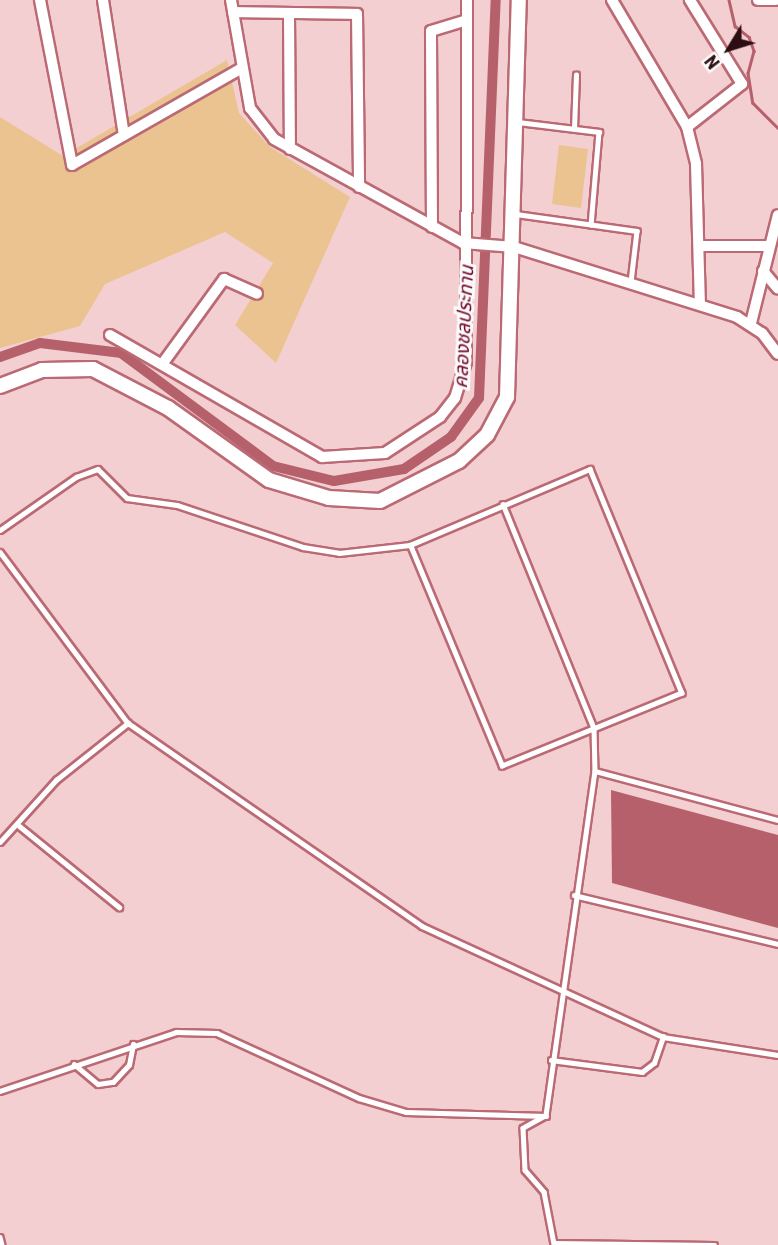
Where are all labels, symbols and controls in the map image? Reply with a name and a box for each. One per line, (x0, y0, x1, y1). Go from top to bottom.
north arrow (694, 14, 764, 84)
text: N (699, 51, 725, 74)
water label: คลองชลประทาน (449, 265, 479, 389)

